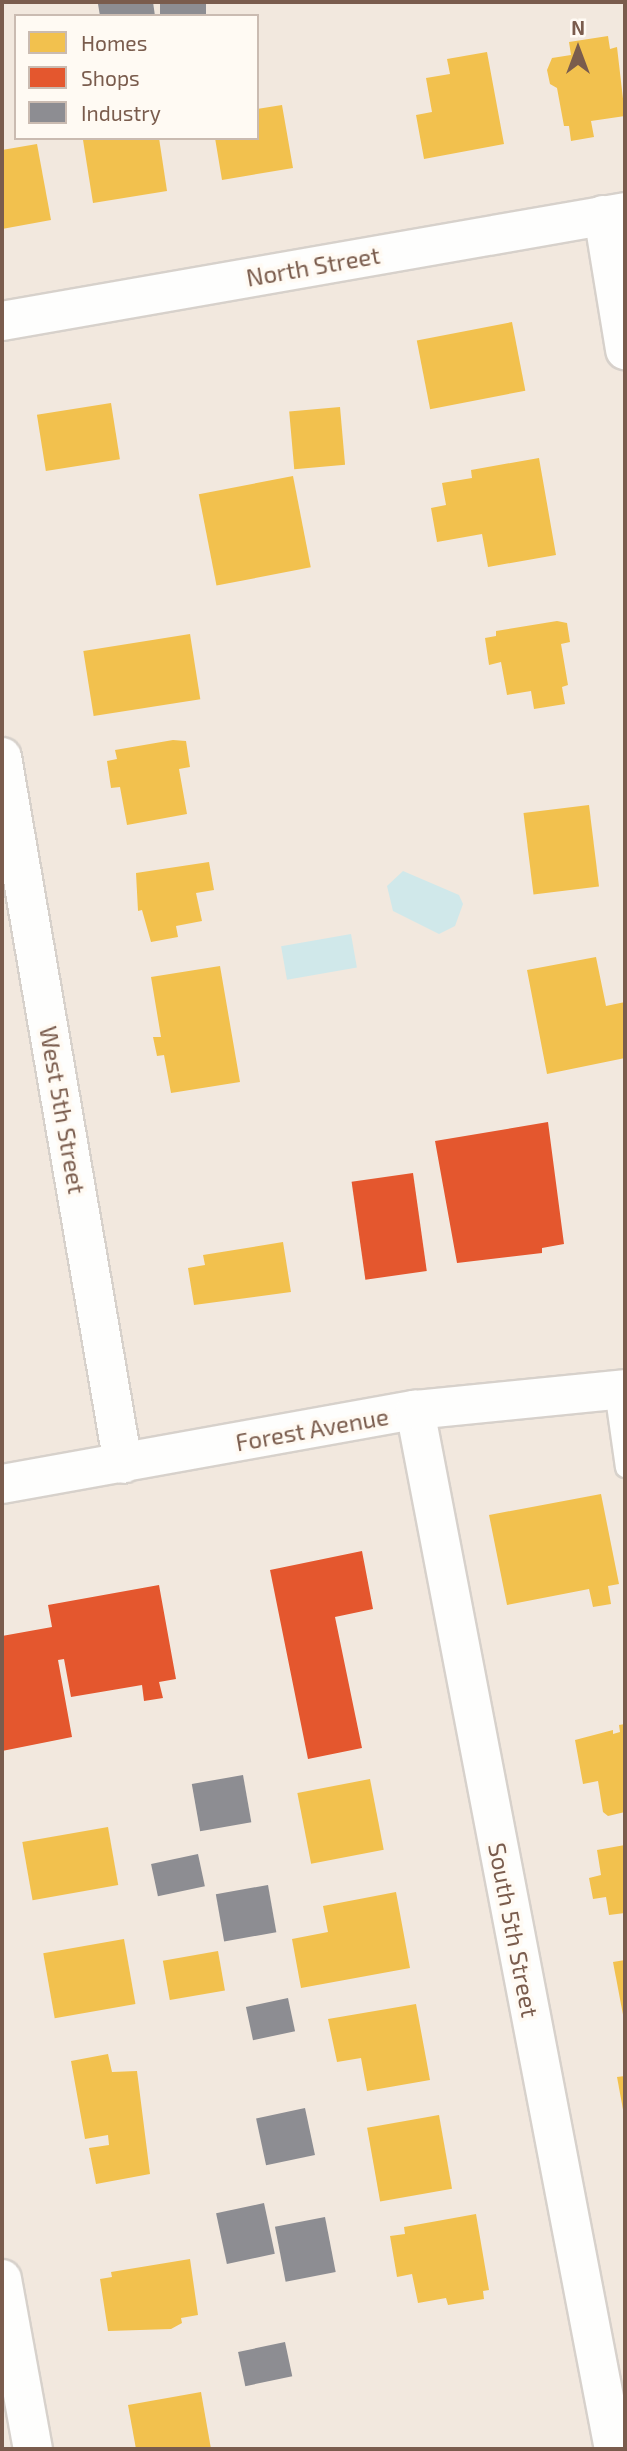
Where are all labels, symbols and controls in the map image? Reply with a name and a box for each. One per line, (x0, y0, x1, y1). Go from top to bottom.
legend (14, 14, 259, 140)
north arrow (543, 14, 613, 84)
text: N (571, 16, 585, 39)
text: Homes (81, 30, 147, 55)
text: Shops (81, 65, 140, 90)
text: Industry (81, 100, 161, 125)
street label: North Street (244, 240, 382, 292)
street label: West 5th Street (34, 1024, 92, 1196)
street label: Forest Avenue (233, 1401, 391, 1457)
street label: South 5th Street (483, 1840, 545, 2020)

